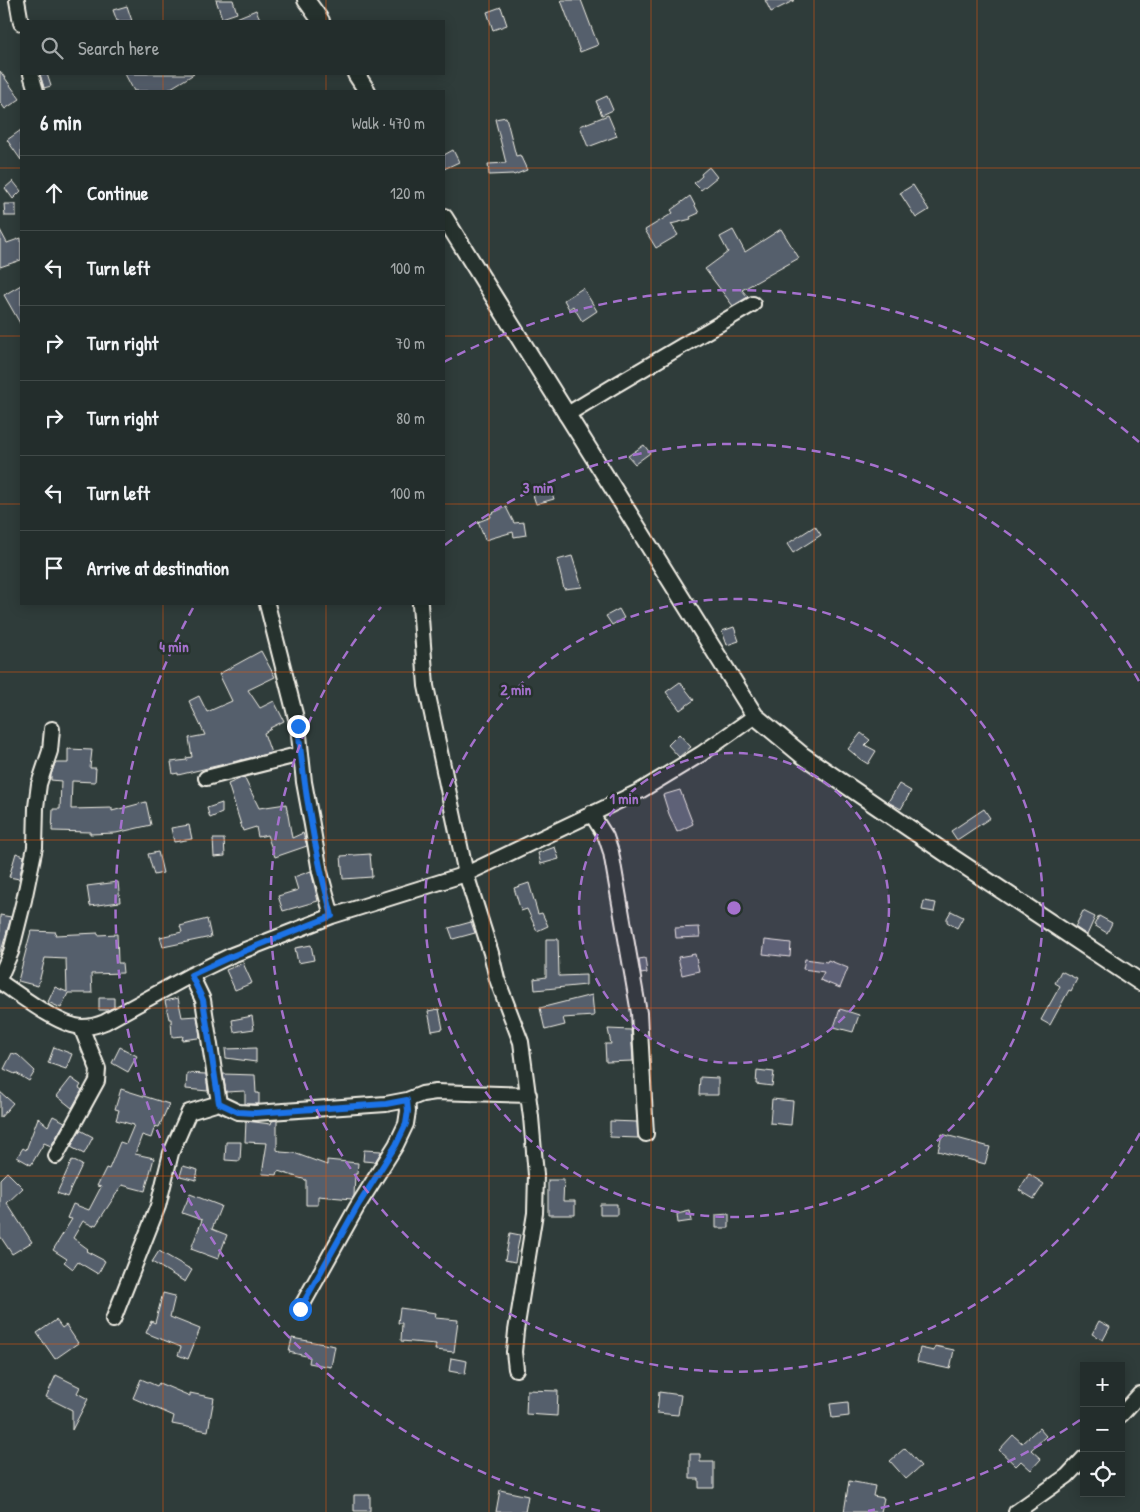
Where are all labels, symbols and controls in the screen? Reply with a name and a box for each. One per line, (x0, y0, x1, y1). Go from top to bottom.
search box (20, 20, 445, 75)
icon: search (38, 34, 66, 62)
text: Search here (78, 35, 159, 61)
text: 6 min (40, 108, 82, 137)
text: Walk · 470 m (352, 112, 425, 134)
icon: ahead (40, 179, 68, 207)
text: Continue (87, 180, 148, 206)
text: 120 m (390, 182, 425, 204)
icon: left (40, 254, 68, 282)
text: Turn left (87, 255, 150, 281)
text: 100 m (390, 257, 425, 279)
icon: right (40, 329, 68, 357)
text: Turn right (87, 330, 158, 356)
text: 70 m (395, 332, 425, 354)
icon: right (40, 404, 68, 432)
text: Turn right (87, 405, 158, 431)
text: 80 m (396, 407, 425, 429)
text: 3 min (523, 477, 553, 498)
icon: left (40, 479, 68, 507)
text: Turn left (87, 480, 150, 506)
text: 100 m (390, 482, 425, 504)
icon: arrive (40, 554, 68, 582)
text: Arrive at destination (87, 555, 229, 581)
text: 4 min (159, 636, 189, 657)
text: 2 min (501, 679, 532, 700)
route end (287, 715, 310, 738)
text: 1 min (609, 788, 639, 809)
centre of rings (725, 899, 743, 917)
route start (289, 1298, 312, 1321)
map controls (1080, 1362, 1125, 1497)
button: + (1080, 1362, 1125, 1407)
button: − (1080, 1407, 1125, 1452)
button: locate (1080, 1452, 1125, 1497)

